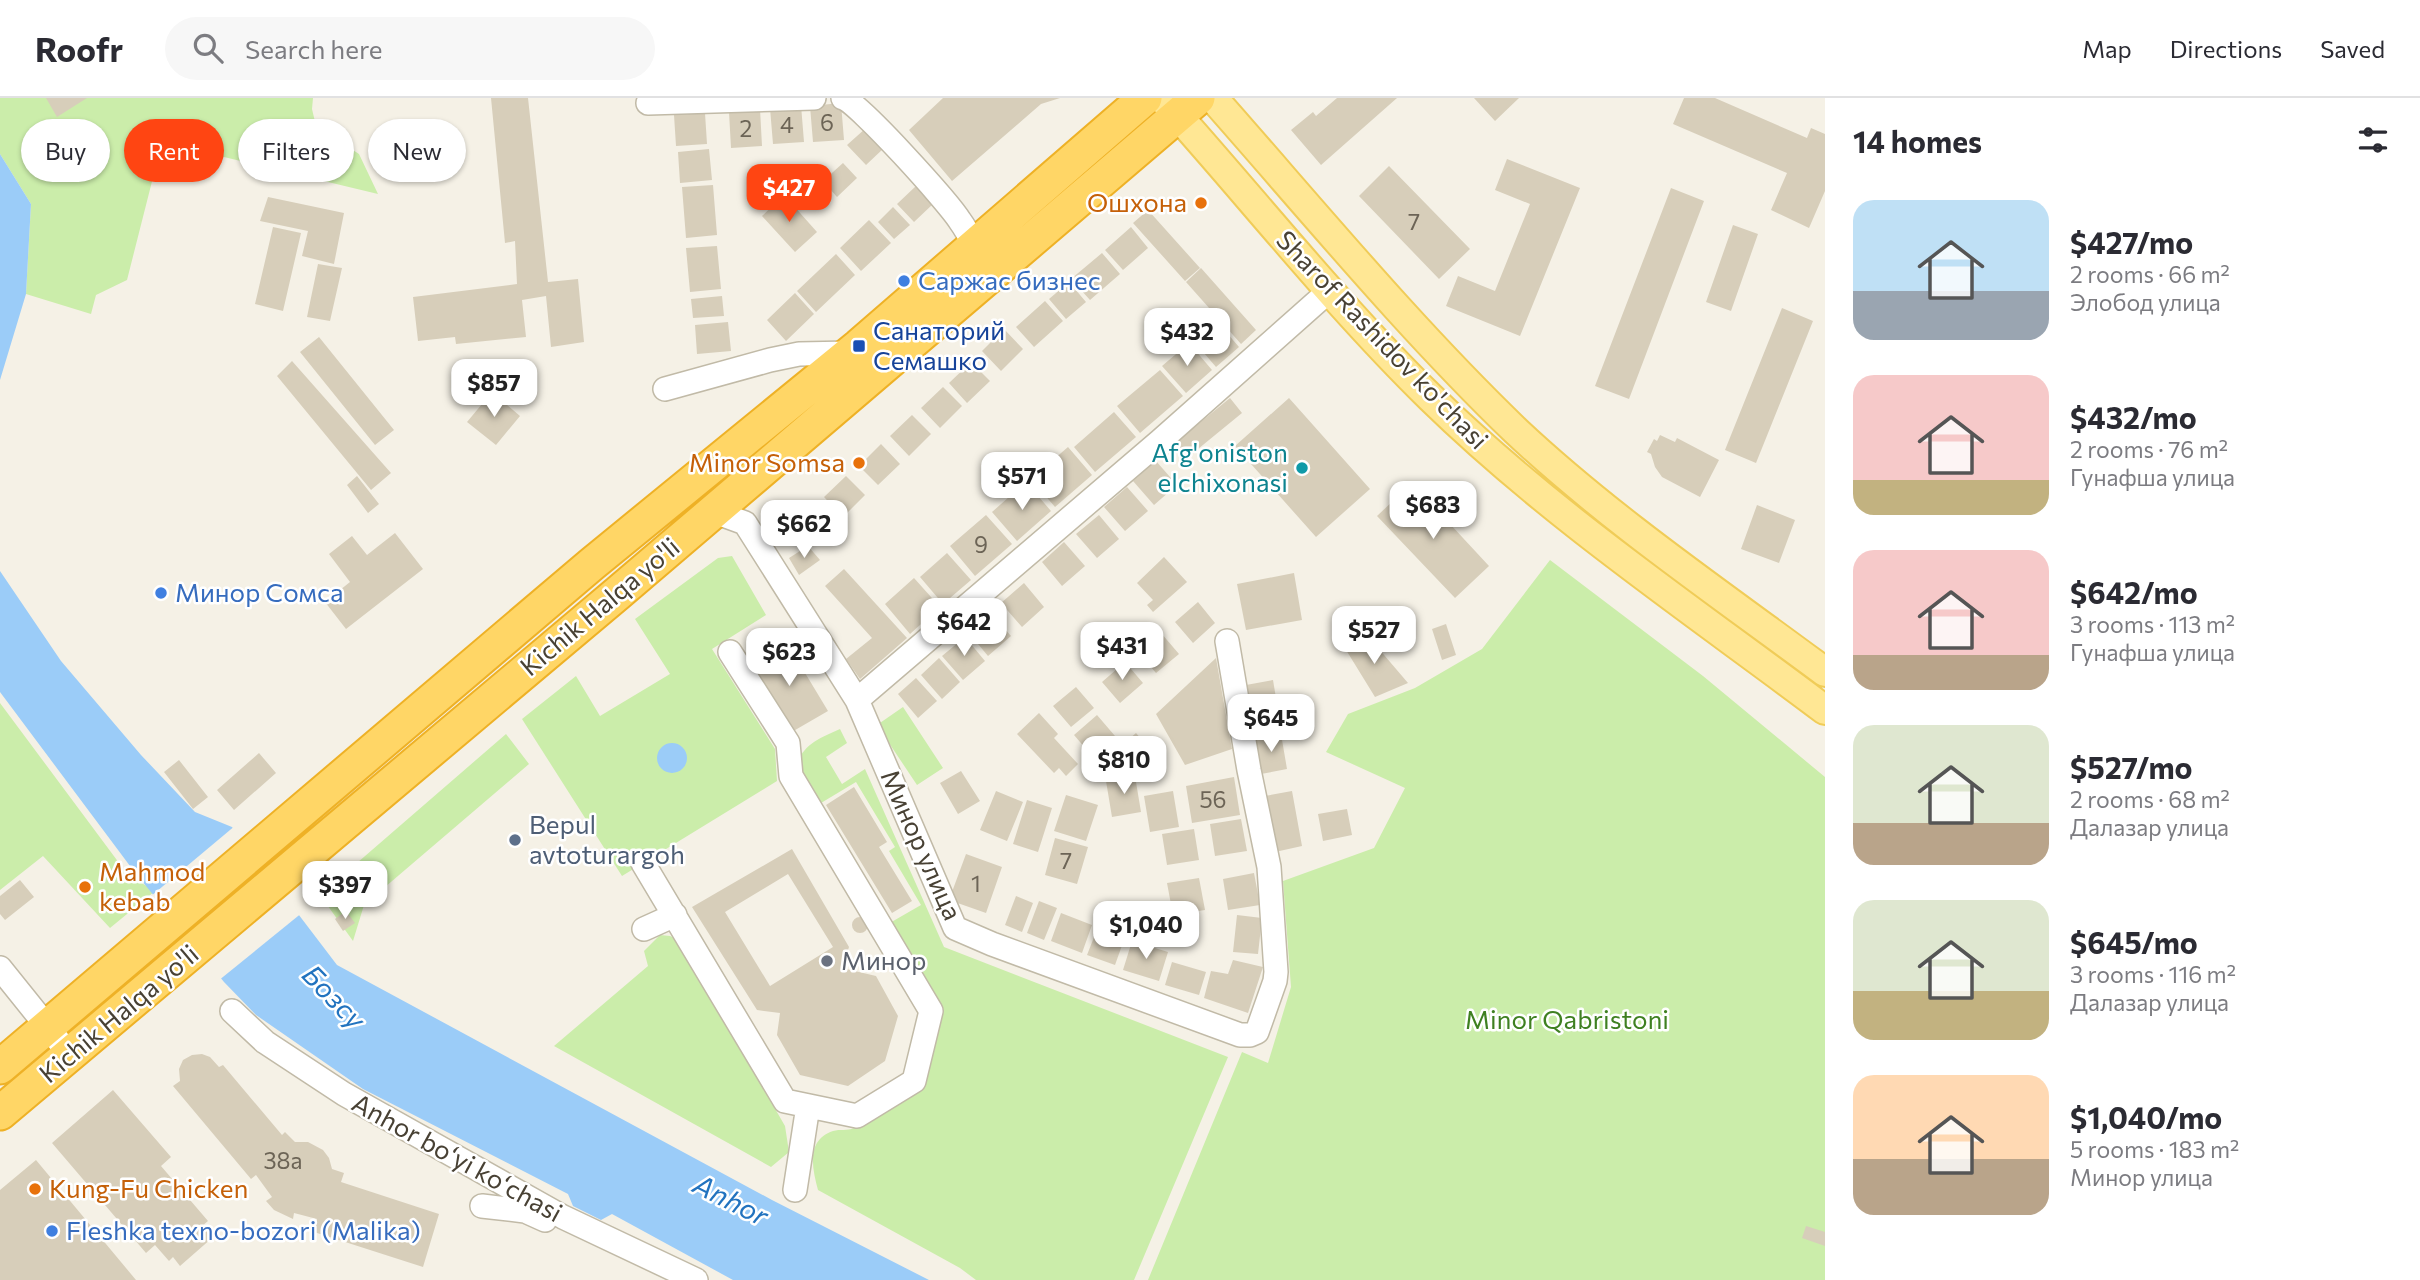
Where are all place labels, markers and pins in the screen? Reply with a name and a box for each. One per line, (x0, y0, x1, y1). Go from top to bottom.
pin: $427 (748, 164, 830, 224)
place label: Ошхона (1087, 186, 1187, 217)
marker: Ошхона (1193, 195, 1209, 211)
place label: Саржас бизнес (918, 264, 1101, 295)
marker: Саржас бизнес (896, 273, 912, 289)
pin: $432 (1146, 308, 1228, 368)
place label: Санаторий Семашко (873, 314, 1005, 375)
marker: Санаторий Семашко (851, 338, 867, 354)
pin: $857 (453, 360, 535, 419)
place label: Afg'oniston elchixonasi (1151, 436, 1288, 497)
place label: Minor Somsa (689, 446, 845, 477)
pin: $571 (981, 452, 1063, 512)
marker: Minor Somsa (851, 455, 867, 471)
marker: Afg'oniston elchixonasi (1294, 460, 1310, 476)
pin: $683 (1392, 482, 1474, 541)
pin: $662 (763, 500, 845, 560)
place label: Минор Сомса (175, 576, 343, 607)
marker: Минор Сомса (153, 585, 169, 601)
pin: $642 (923, 598, 1005, 658)
pin: $527 (1333, 606, 1415, 666)
pin: $431 (1081, 622, 1163, 682)
pin: $623 (748, 628, 830, 688)
pin: $645 (1230, 694, 1312, 754)
pin: $810 (1083, 736, 1165, 796)
place label: Bepul avtoturargoh (529, 808, 685, 869)
marker: Bepul avtoturargoh (507, 832, 523, 848)
place label: Mahmod kebab (99, 855, 205, 916)
pin: $397 (304, 862, 386, 921)
marker: Mahmod kebab (77, 879, 93, 895)
pin: $1,040 (1089, 902, 1203, 961)
place label: Минор (841, 944, 926, 975)
marker: Минор (819, 953, 835, 969)
place label: Kung-Fu Chicken (49, 1172, 248, 1203)
marker: Kung-Fu Chicken (27, 1181, 43, 1197)
place label: Fleshka texno-bozori (Malika) (66, 1214, 421, 1245)
marker: Fleshka texno-bozori (Malika) (44, 1223, 60, 1239)

